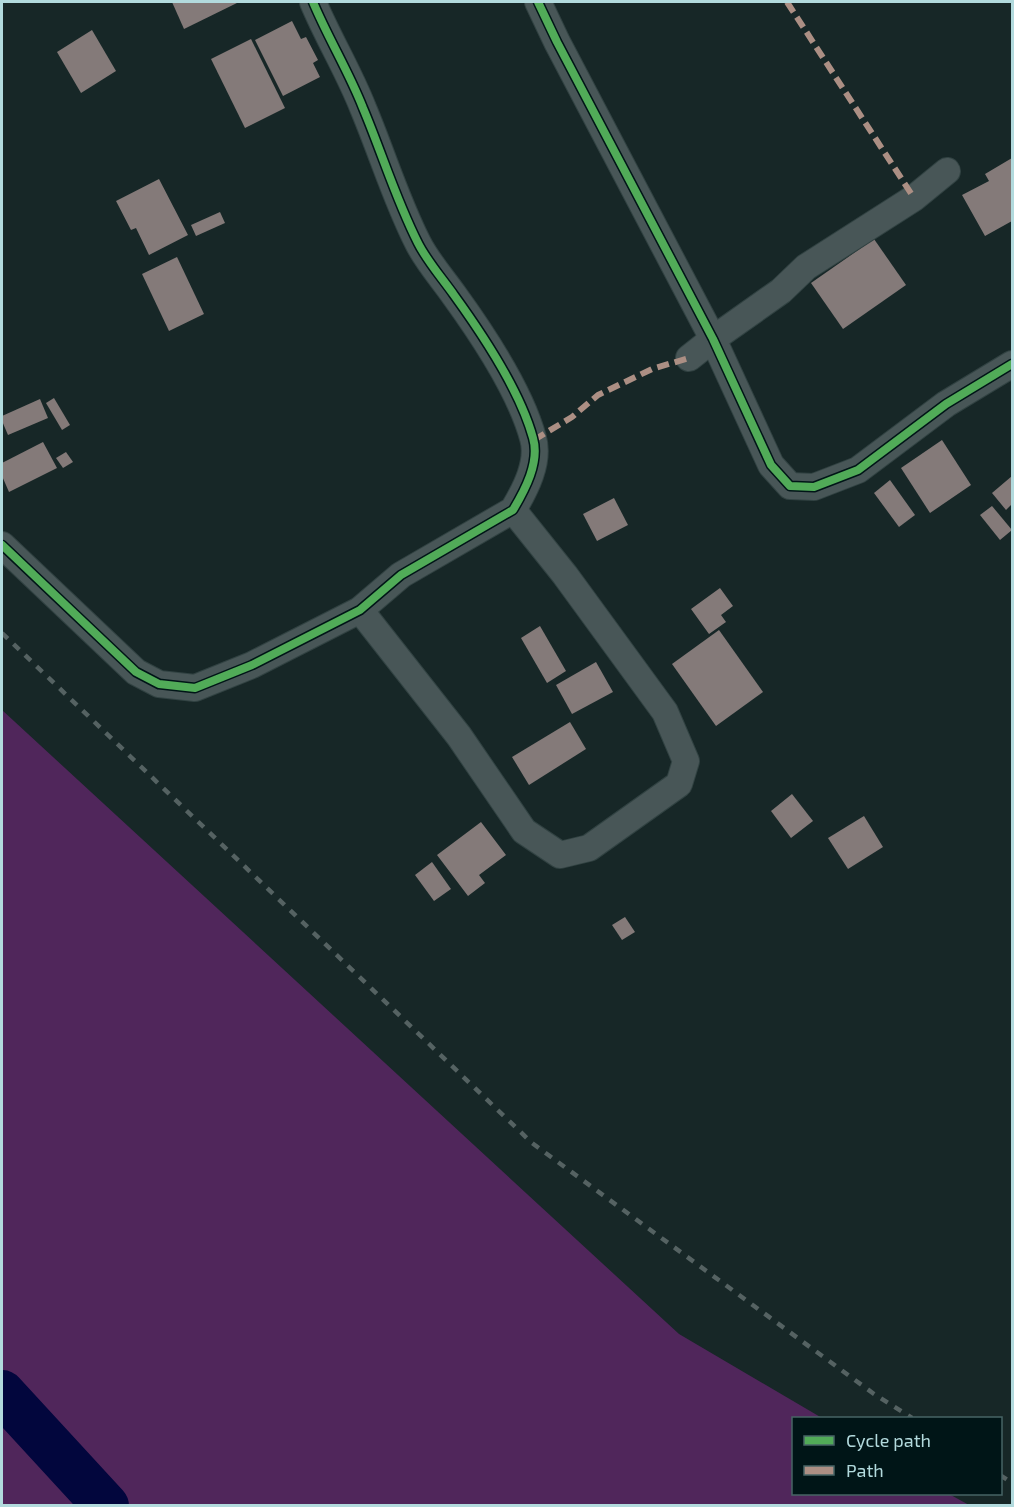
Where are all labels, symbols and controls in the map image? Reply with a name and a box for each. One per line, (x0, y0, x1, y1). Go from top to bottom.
legend (792, 1417, 1002, 1495)
text: Cycle path (846, 1429, 931, 1451)
text: Path (846, 1459, 884, 1481)

